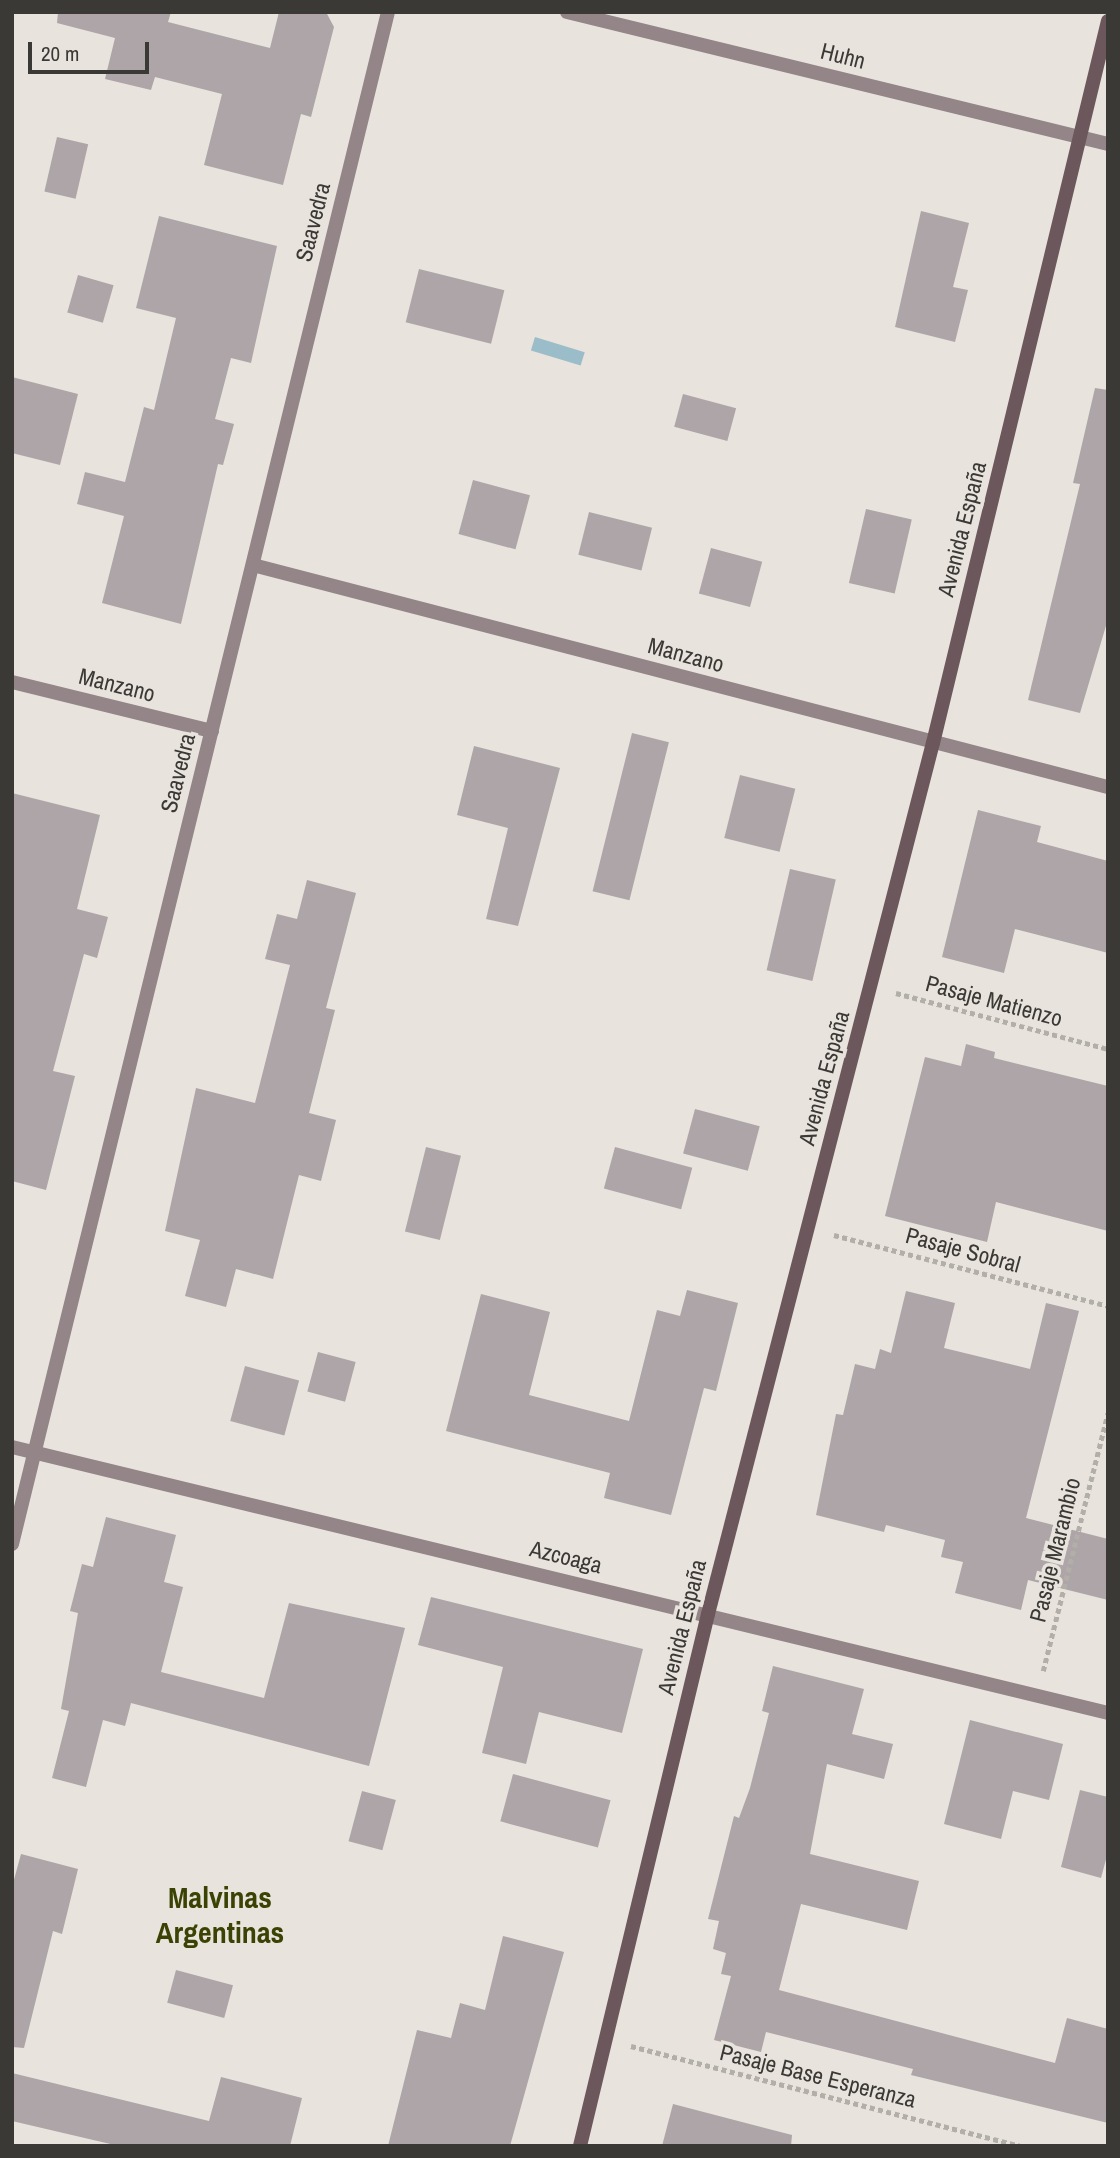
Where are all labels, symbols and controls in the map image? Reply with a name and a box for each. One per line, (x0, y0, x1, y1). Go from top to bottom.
scale bar (32, 28, 152, 72)
street label: Huhn (818, 37, 868, 75)
text: 20 m (41, 39, 79, 68)
street label: Saavedra (290, 179, 336, 265)
street label: Avenida España (932, 459, 992, 599)
street label: Manzano (645, 632, 727, 678)
street label: Manzano (76, 662, 158, 708)
street label: Saavedra (155, 730, 201, 816)
street label: Pasaje Matienzo (923, 969, 1065, 1033)
street label: Avenida España (793, 1008, 855, 1148)
street label: Pasaje Sobral (903, 1221, 1023, 1279)
street label: Pasaje Marambio (1024, 1475, 1086, 1625)
street label: Azcoaga (527, 1535, 605, 1579)
street label: Avenida España (652, 1557, 712, 1697)
district label: Malvinas Argentinas (156, 1879, 284, 1950)
street label: Pasaje Base Esperanza (717, 2038, 919, 2114)

